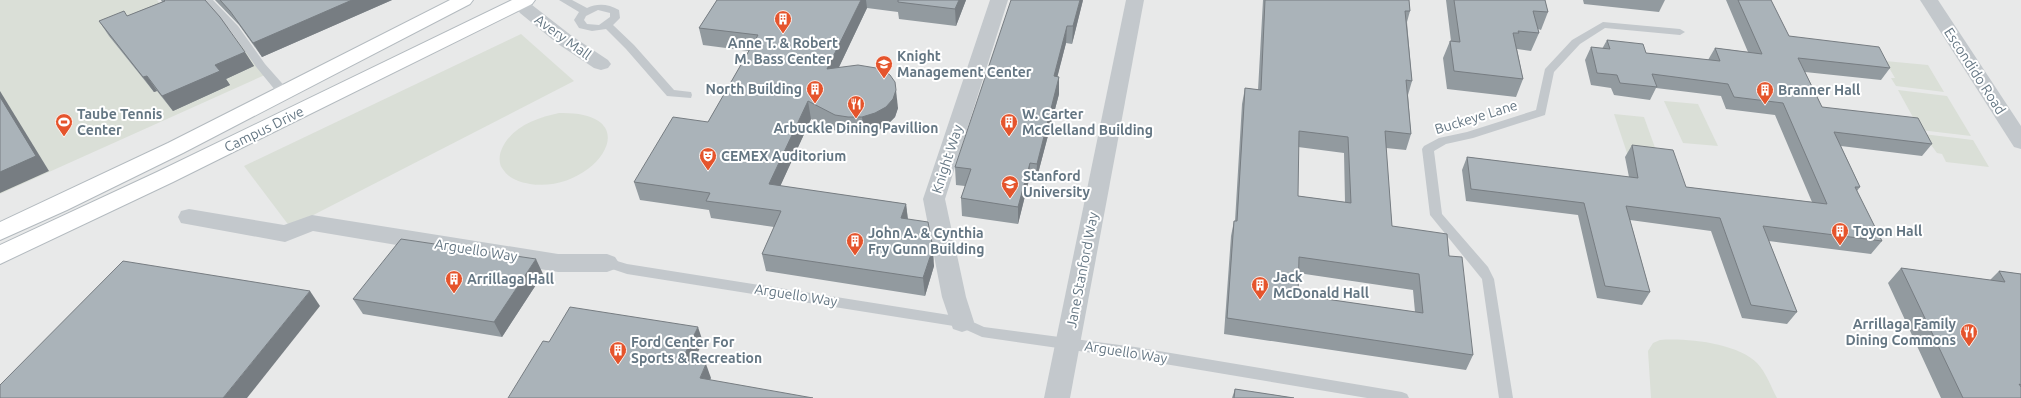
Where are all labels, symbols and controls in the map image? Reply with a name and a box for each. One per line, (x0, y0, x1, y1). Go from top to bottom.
building icon: Anne T. & Robert M. Bass Center (773, 9, 793, 34)
street label: Avery Mall (532, 11, 595, 63)
street label: Escondido Road (1941, 25, 2009, 117)
place label: Anne T. & Robert M. Bass Center (728, 35, 838, 67)
place label: Knight Management Center (897, 48, 1032, 80)
school or university icon: Knight Management Center (874, 54, 894, 79)
building icon: North Building (805, 79, 825, 104)
building icon: Branner Hall (1755, 80, 1775, 105)
place label: North Building (706, 81, 802, 97)
place label: Branner Hall (1778, 82, 1860, 98)
restaurant icon: Arbuckle Dining Pavillion (846, 94, 866, 119)
street label: Buckeye Lane (1433, 97, 1519, 137)
street label: Campus Drive (222, 103, 306, 155)
place label: Taube Tennis Center (77, 106, 163, 138)
place label: W. Carter McClelland Building (1022, 106, 1153, 138)
sports icon: Taube Tennis Center (54, 112, 74, 137)
building icon: W. Carter McClelland Building (999, 112, 1019, 137)
place label: Arbuckle Dining Pavillion (774, 120, 938, 136)
street label: Knight Way (928, 122, 966, 195)
theatre icon: CEMEX Auditorium (698, 146, 718, 171)
place label: CEMEX Auditorium (721, 148, 846, 164)
place label: Stanford University (1023, 168, 1091, 200)
school or university icon: Stanford University (1000, 174, 1020, 199)
street label: Jane Stanford Way (1063, 210, 1101, 329)
building icon: Toyon Hall (1830, 221, 1850, 246)
place label: Toyon Hall (1853, 223, 1922, 239)
place label: John A. & Cynthia Fry Gunn Building (868, 225, 984, 257)
building icon: John A. & Cynthia Fry Gunn Building (845, 231, 865, 256)
street label: Arguello Way (434, 236, 519, 264)
building icon: Arrillaga Hall (444, 269, 464, 294)
place label: Jack McDonald Hall (1273, 269, 1369, 301)
place label: Arrillaga Hall (467, 271, 554, 287)
building icon: Jack McDonald Hall (1250, 275, 1270, 300)
street label: Arguello Way (754, 281, 839, 309)
place label: Arrillaga Family Dining Commons (1845, 316, 1957, 348)
restaurant icon: Arrillaga Family Dining Commons (1959, 322, 1979, 347)
place label: Ford Center For Sports & Recreation (631, 334, 762, 366)
street label: Arguello Way (1084, 338, 1169, 366)
building icon: Ford Center For Sports & Recreation (608, 340, 628, 365)

